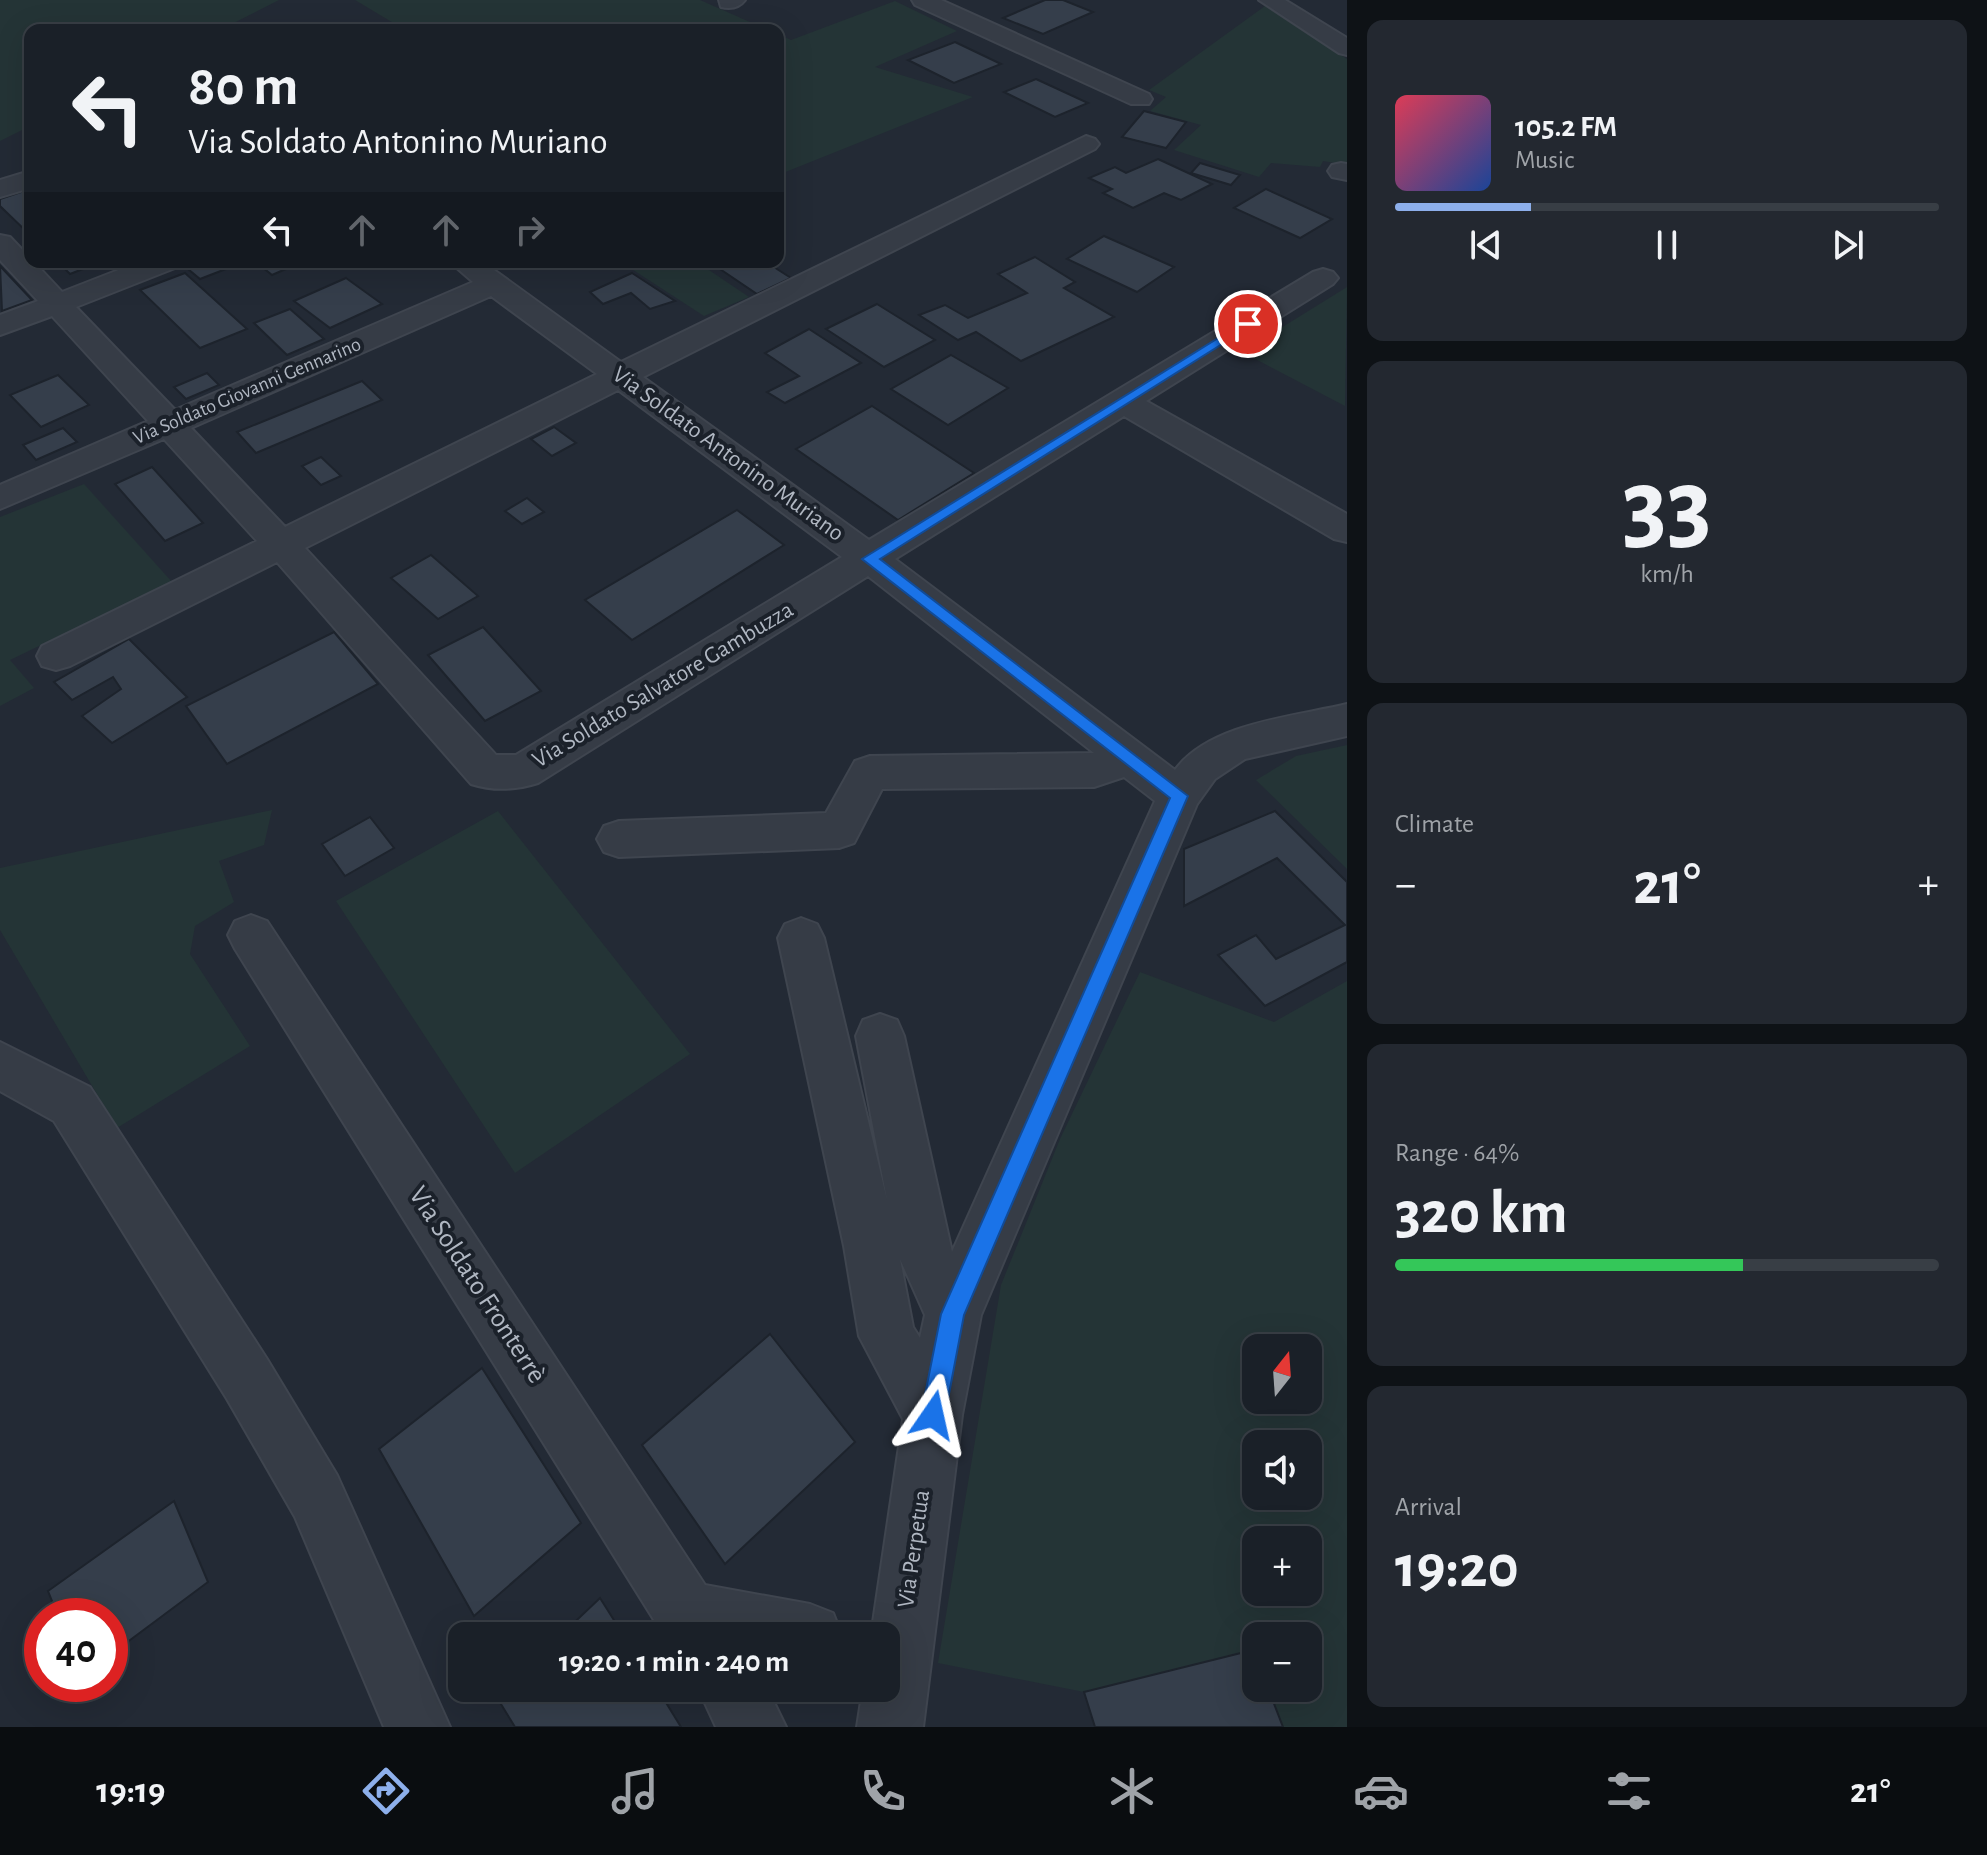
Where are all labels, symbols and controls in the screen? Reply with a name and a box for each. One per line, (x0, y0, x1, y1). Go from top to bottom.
icon: left (56, 56, 160, 160)
text: 80 m (188, 59, 298, 115)
text: 105.2 FM (1515, 112, 1617, 142)
text: Via Soldato Antonino Muriano (188, 124, 608, 160)
text: Music (1515, 147, 1574, 173)
icon: left (256, 208, 300, 252)
icon: ahead (340, 208, 384, 252)
icon: ahead (424, 208, 468, 252)
icon: right (508, 208, 552, 252)
icon: previous (1464, 223, 1508, 267)
icon: pause (1645, 223, 1689, 267)
icon: next (1826, 223, 1870, 267)
pin (1214, 290, 1282, 358)
icon: arrive (1226, 302, 1270, 346)
street label: Via Soldato Giovanni Gennarino (130, 334, 364, 448)
street label: Via Soldato Antonino Muriano (608, 362, 848, 546)
text: 33 (1622, 455, 1712, 559)
text: km/h (1640, 561, 1694, 587)
street label: Via Soldato Salvatore Gambuzza (528, 598, 798, 772)
text: Climate (1395, 811, 1474, 837)
text: 21° (1633, 855, 1701, 915)
text: − (1395, 863, 1416, 907)
text: + (1918, 863, 1939, 907)
text: Range · 64% (1395, 1140, 1519, 1166)
street label: Via Soldato Fronterrè (403, 1182, 551, 1388)
text: 320 km (1395, 1184, 1568, 1244)
north arrow (1242, 1334, 1322, 1414)
map controls (1242, 1334, 1322, 1702)
position arrow (891, 1373, 975, 1457)
button: sound (1242, 1430, 1322, 1510)
street label: Via Perpetua (894, 1488, 934, 1610)
text: Arrival (1395, 1494, 1462, 1520)
button: + (1242, 1526, 1322, 1606)
text: 19:20 (1395, 1538, 1519, 1598)
speed limit sign: 40 (24, 1598, 128, 1702)
button: − (1242, 1622, 1322, 1702)
text: 19:20 · 1 min · 240 m (559, 1647, 789, 1677)
icon: directions (358, 1763, 414, 1819)
icon: music (607, 1763, 663, 1819)
icon: phone (855, 1763, 911, 1819)
icon: climate (1104, 1763, 1160, 1819)
icon: car (1353, 1763, 1409, 1819)
icon: filters (1601, 1763, 1657, 1819)
text: 19:19 (96, 1773, 165, 1809)
text: 21° (1850, 1773, 1891, 1809)

